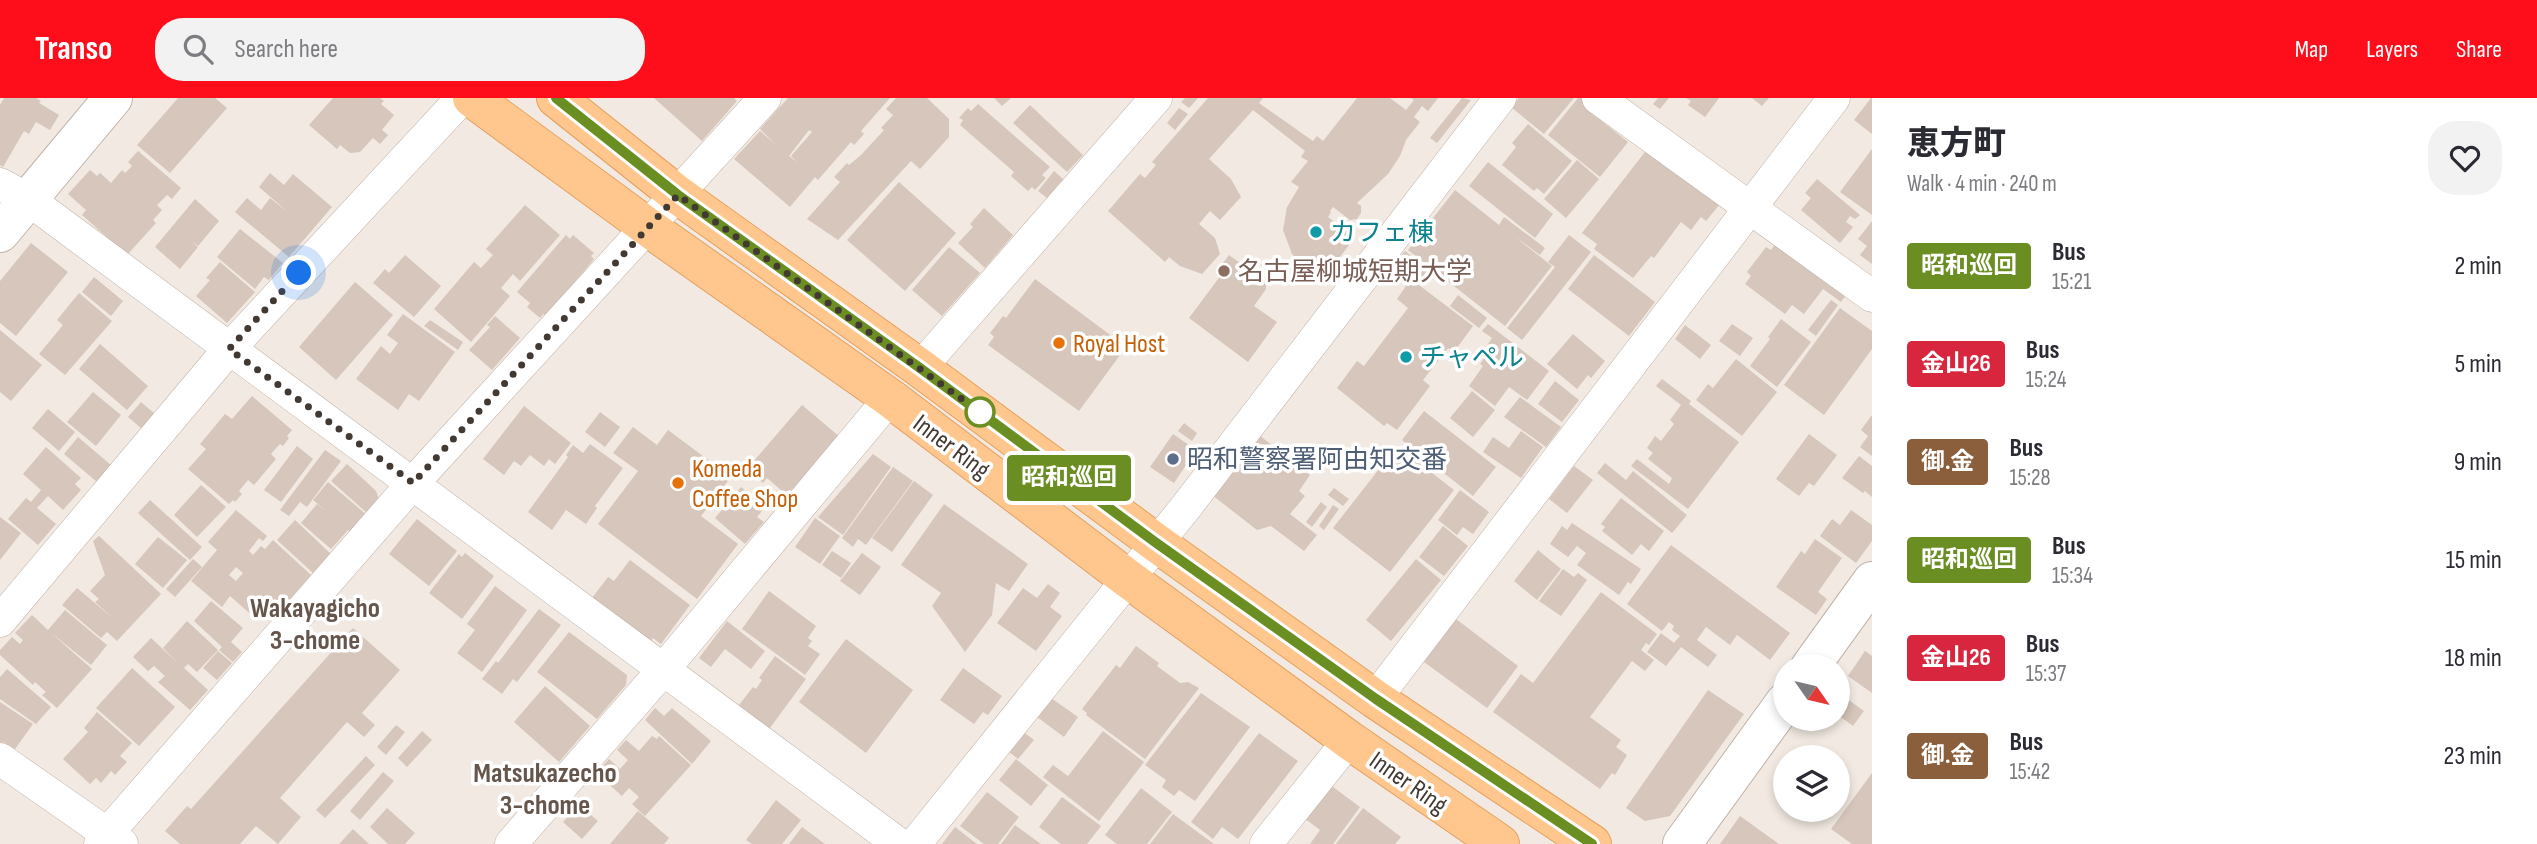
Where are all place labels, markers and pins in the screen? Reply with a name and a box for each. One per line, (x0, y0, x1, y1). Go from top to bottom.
place label: カフェ棟 (1330, 218, 1434, 249)
marker: カフェ棟 (1308, 224, 1324, 240)
place label: 名古屋柳城短期大学 (1238, 257, 1472, 288)
marker: 名古屋柳城短期大学 (1216, 263, 1232, 279)
place label: Royal Host (1073, 329, 1165, 360)
marker: Royal Host (1051, 335, 1067, 351)
place label: チャペル (1420, 343, 1524, 374)
marker: チャペル (1398, 349, 1414, 365)
unlabelled marker (965, 397, 995, 427)
place label: 昭和警察署阿由知交番 (1187, 445, 1447, 476)
marker: 昭和警察署阿由知交番 (1165, 451, 1181, 467)
place label: Komeda Coffee Shop (692, 454, 798, 515)
marker: Komeda Coffee Shop (670, 475, 686, 491)

